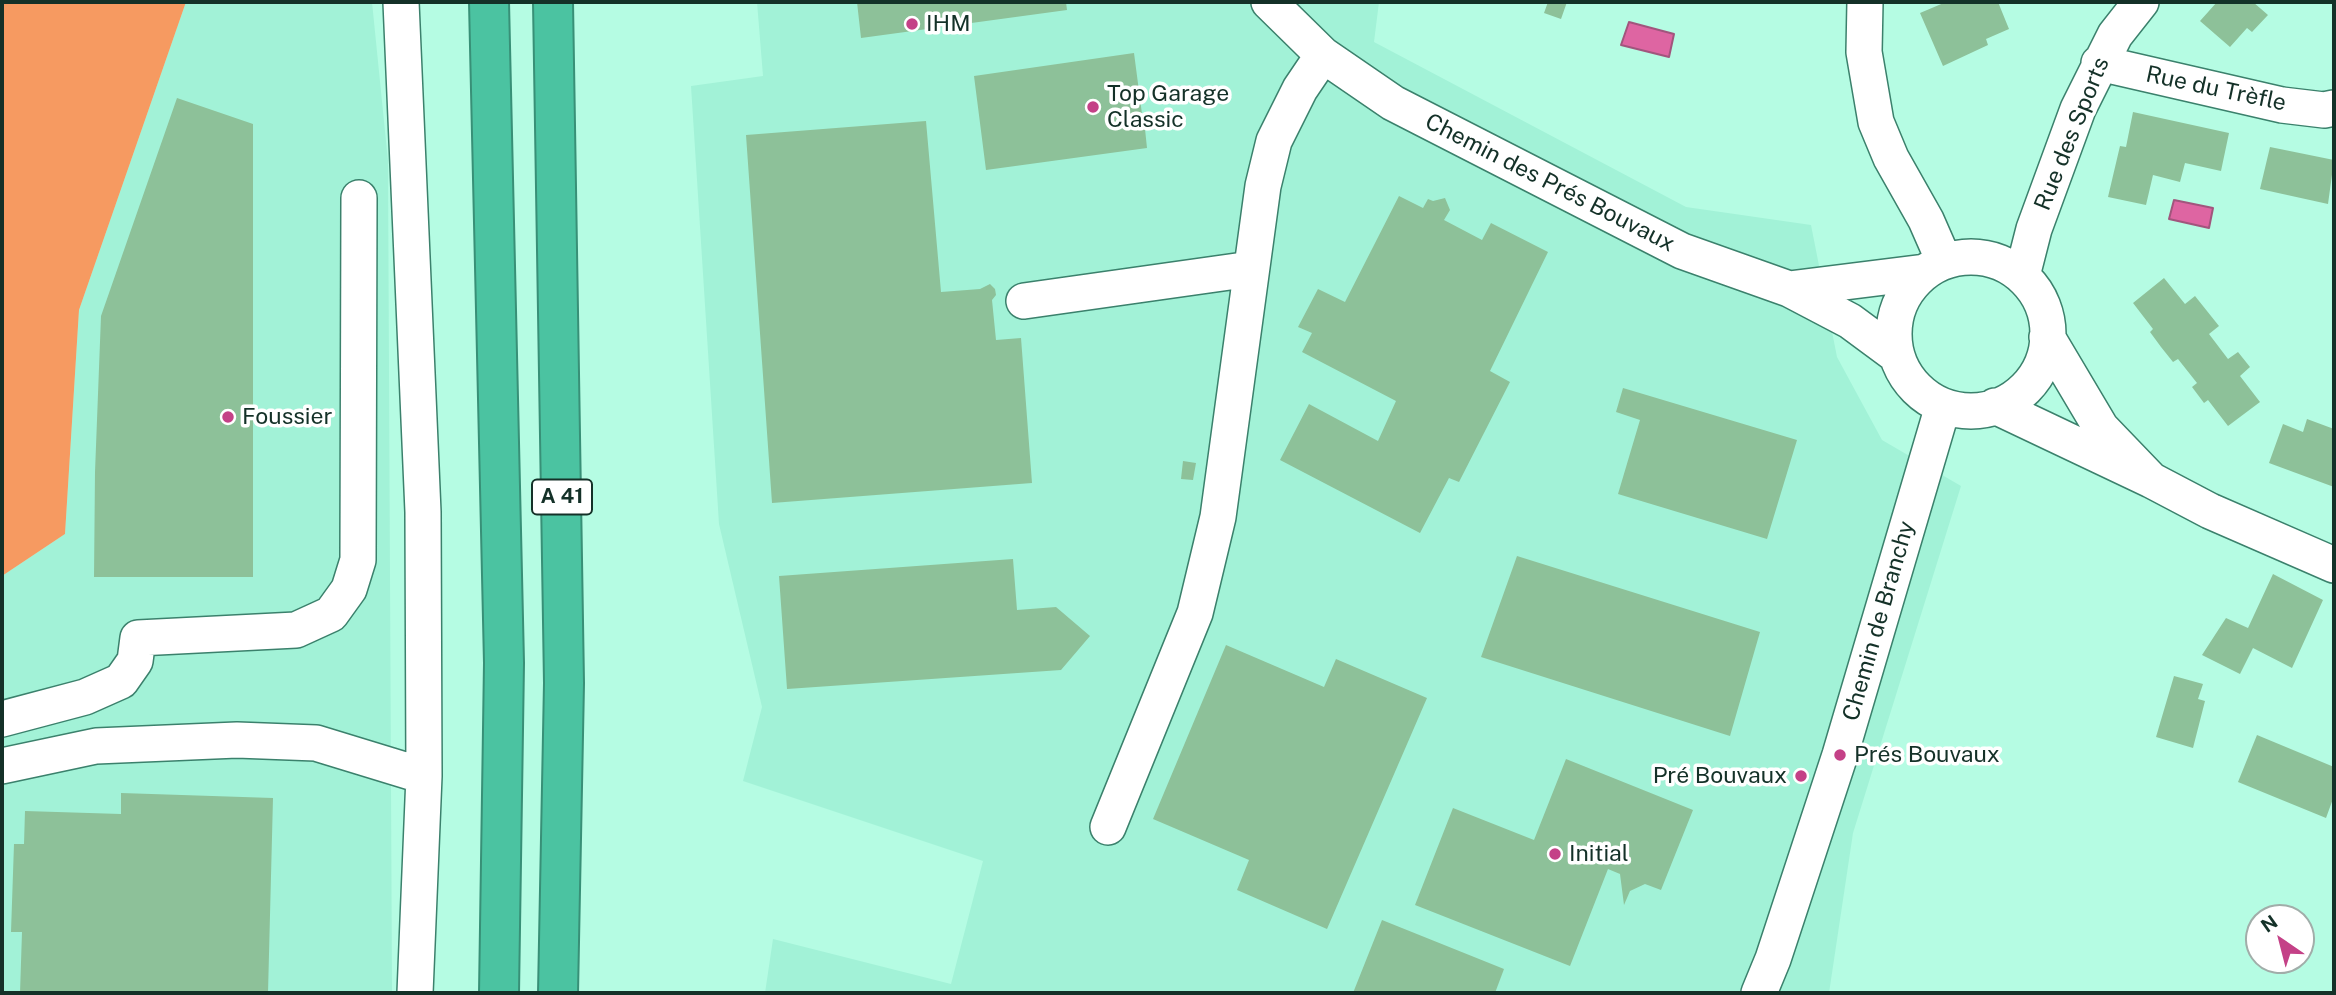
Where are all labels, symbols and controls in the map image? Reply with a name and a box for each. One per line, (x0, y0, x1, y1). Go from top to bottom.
place label: IHM (926, 10, 970, 38)
marker: IHM (904, 16, 920, 32)
street label: Rue des Sports (2029, 53, 2115, 215)
street label: Rue du Trèfle (2143, 61, 2289, 117)
place label: Top Garage Classic (1107, 80, 1229, 134)
marker: Top Garage Classic (1085, 99, 1101, 115)
street label: Chemin des Prés Bouvaux (1421, 108, 1679, 258)
place label: Foussier (242, 403, 333, 431)
marker: Foussier (220, 409, 236, 425)
road number: A 41 (532, 480, 592, 514)
street label: Chemin de Branchy (1837, 518, 1921, 724)
place label: Prés Bouvaux (1854, 741, 2000, 769)
marker: Prés Bouvaux (1832, 747, 1848, 763)
place label: Pré Bouvaux (1653, 762, 1787, 790)
marker: Pré Bouvaux (1793, 768, 1809, 784)
place label: Initial (1569, 840, 1629, 868)
marker: Initial (1547, 846, 1563, 862)
north arrow (2245, 904, 2315, 974)
text: N (2257, 910, 2281, 937)

